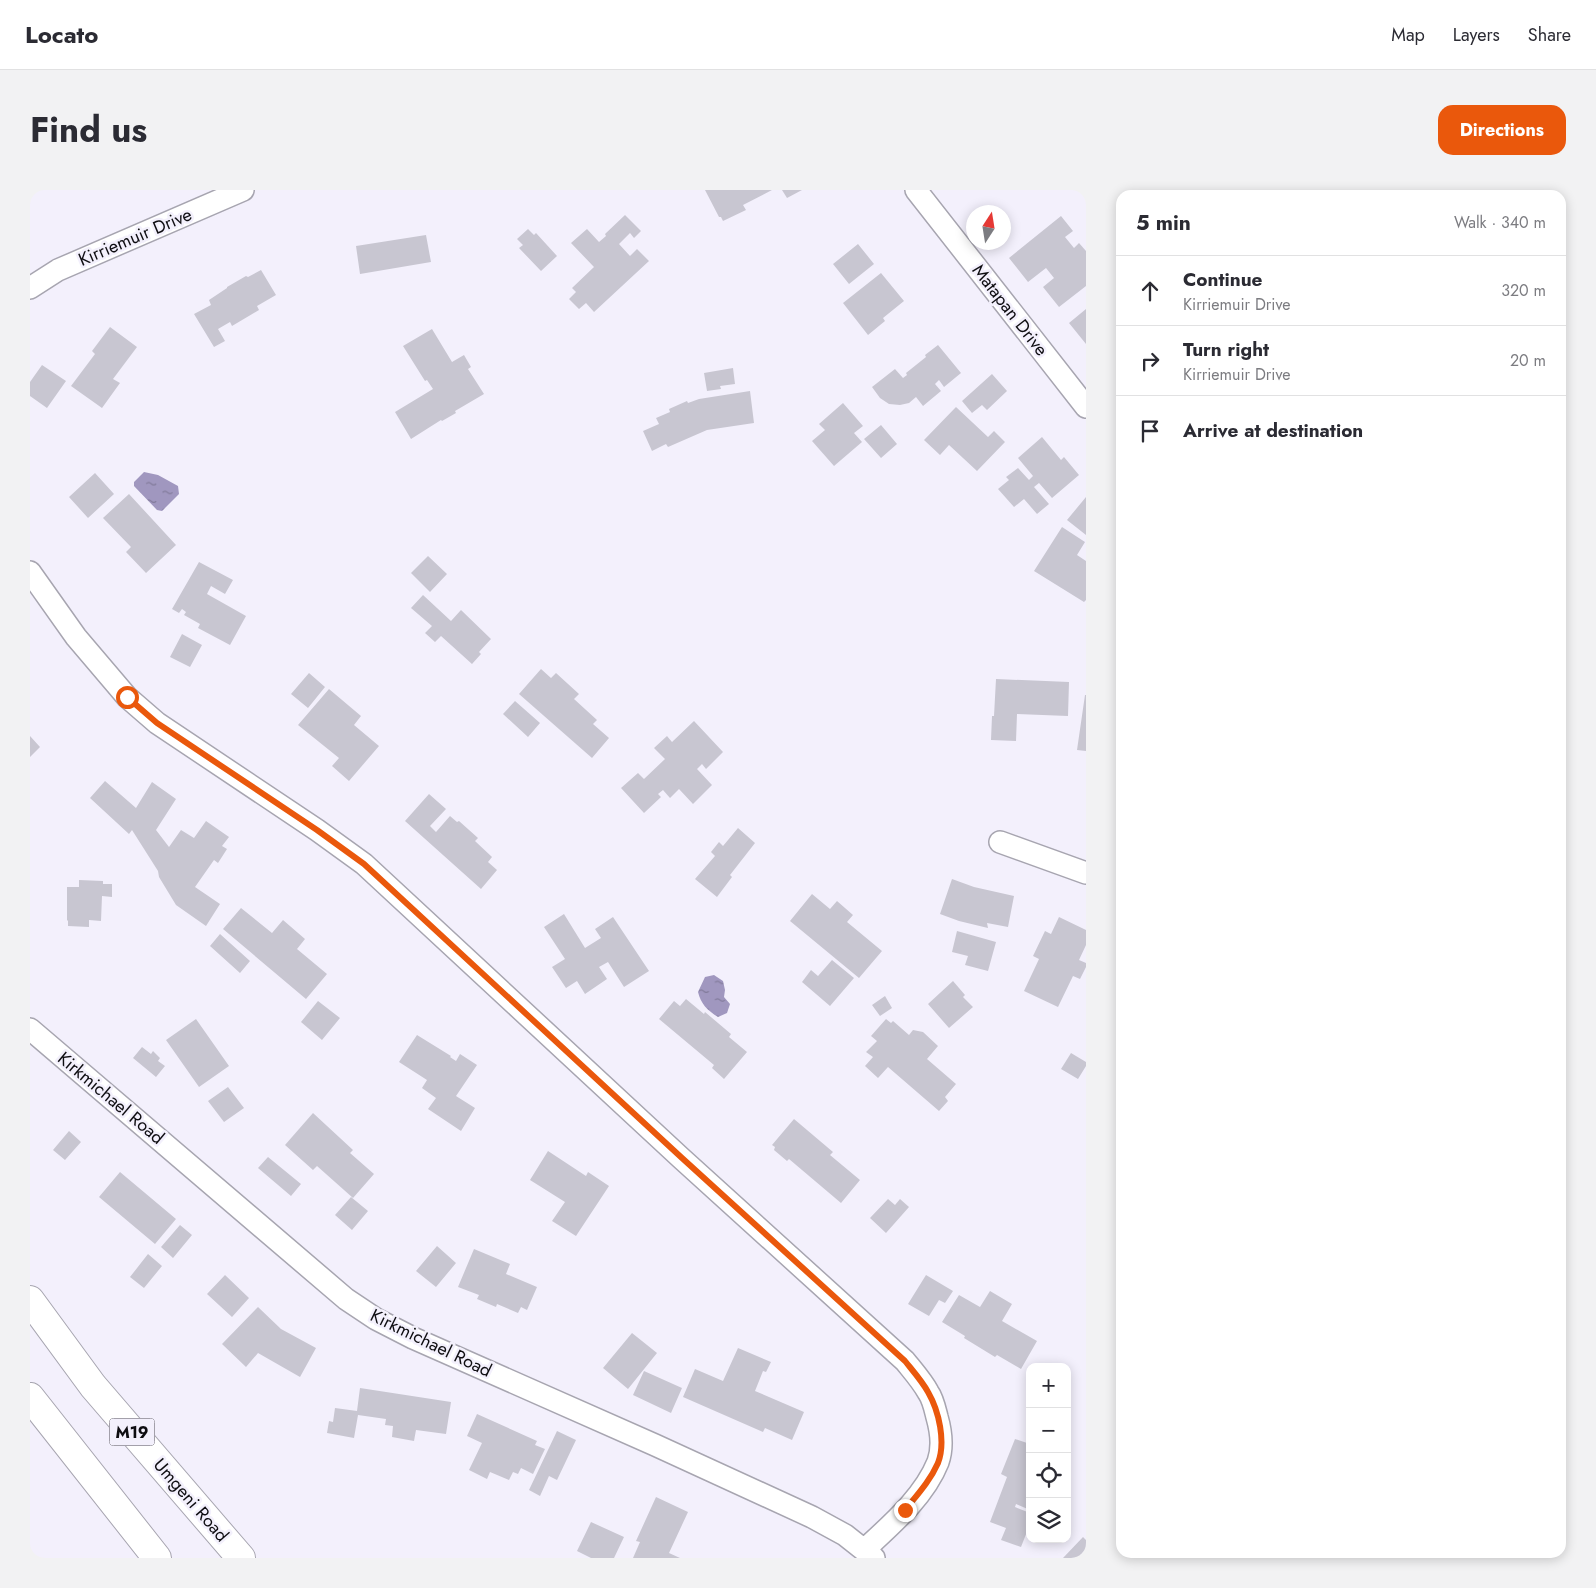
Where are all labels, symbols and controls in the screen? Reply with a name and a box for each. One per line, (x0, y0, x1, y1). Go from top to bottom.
text: Locato (25, 17, 98, 52)
text: Map (1391, 22, 1425, 48)
text: Layers (1453, 22, 1500, 48)
text: Share (1528, 22, 1571, 48)
text: Find us (30, 105, 147, 155)
button: Directions (1438, 105, 1566, 155)
street label: Kirriemuir Drive (74, 201, 196, 273)
north arrow (966, 205, 1011, 250)
text: 5 min (1136, 208, 1191, 238)
text: Walk · 340 m (1454, 211, 1546, 234)
street label: Matapan Drive (966, 259, 1054, 361)
text: Continue (1183, 266, 1262, 293)
icon: ahead (1136, 277, 1164, 305)
text: 320 m (1501, 279, 1546, 302)
text: Kirriemuir Drive (1183, 293, 1290, 316)
text: Turn right (1183, 336, 1269, 363)
icon: right (1136, 347, 1164, 375)
text: 20 m (1510, 349, 1546, 372)
text: Kirriemuir Drive (1183, 363, 1290, 386)
icon: arrive (1136, 417, 1164, 445)
text: Arrive at destination (1183, 417, 1363, 444)
route start (116, 686, 139, 709)
street label: Kirkmichael Road (52, 1046, 170, 1150)
street label: Kirkmichael Road (366, 1302, 496, 1384)
map controls (1026, 1363, 1071, 1543)
button: + (1026, 1363, 1071, 1408)
button: − (1026, 1408, 1071, 1453)
road number: M19 (110, 1418, 154, 1446)
street label: Umgeni Road (147, 1453, 235, 1547)
button: locate (1026, 1453, 1071, 1498)
button: layers (1026, 1498, 1071, 1543)
route end (894, 1499, 917, 1522)

